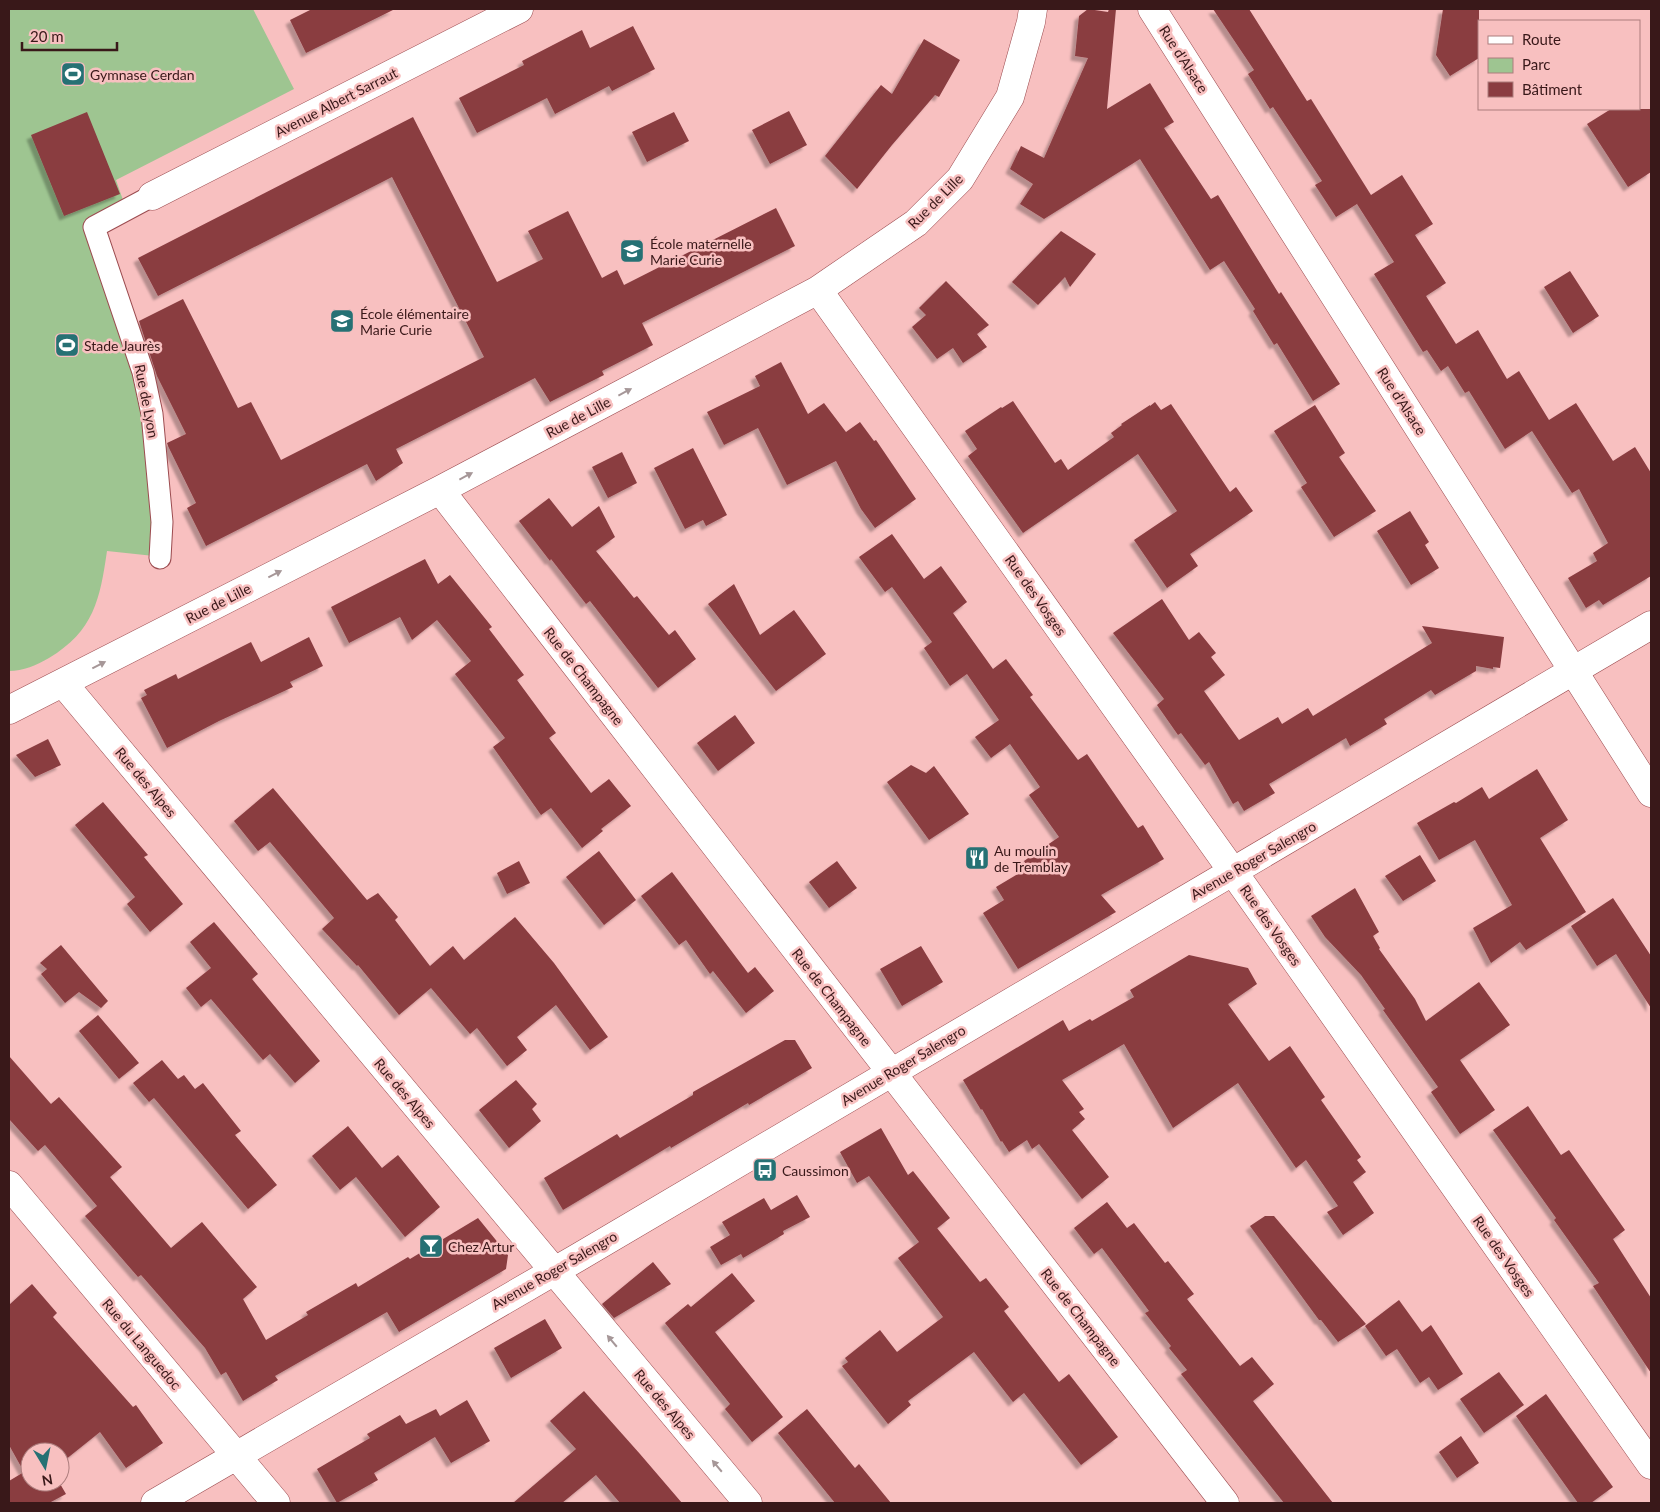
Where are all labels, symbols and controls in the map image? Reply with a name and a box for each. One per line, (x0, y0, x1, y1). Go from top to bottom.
scale bar (22, 20, 118, 52)
legend (1478, 20, 1640, 110)
street label: Rue d'Alsace (1156, 22, 1212, 96)
text: 20 m (30, 27, 64, 45)
text: Route (1522, 30, 1561, 48)
text: Parc (1522, 55, 1551, 73)
sports icon: Gymnase Cerdan (60, 61, 86, 87)
street label: Avenue Albert Sarraut (272, 64, 400, 140)
place label: Gymnase Cerdan (90, 66, 195, 83)
text: Bâtiment (1522, 80, 1583, 98)
street label: Rue de Lille (904, 170, 966, 232)
place label: École maternelle Marie Curie (650, 235, 752, 268)
school or university icon: École maternelle Marie Curie (619, 238, 645, 264)
place label: École élémentaire Marie Curie (360, 305, 469, 338)
school or university icon: École élémentaire Marie Curie (329, 308, 355, 334)
sports icon: Stade Jaurès (54, 332, 80, 358)
place label: Stade Jaurès (84, 337, 160, 354)
street label: Rue de Lyon (132, 363, 162, 439)
street label: Rue d'Alsace (1374, 364, 1430, 438)
one-way arrow (618, 388, 632, 396)
street label: Rue de Lille (543, 393, 613, 441)
one-way arrow (459, 472, 473, 480)
street label: Rue des Vosges (1002, 551, 1070, 639)
one-way arrow (268, 570, 282, 578)
street label: Rue de Lille (183, 579, 253, 627)
street label: Rue de Champagne (541, 624, 627, 728)
one-way arrow (92, 660, 106, 668)
street label: Rue des Alpes (112, 744, 180, 820)
street label: Avenue Roger Salengro (1187, 817, 1319, 903)
place label: Au moulin de Tremblay (994, 842, 1069, 875)
restaurant icon: Au moulin de Tremblay (964, 845, 990, 871)
street label: Rue des Vosges (1237, 881, 1305, 969)
street label: Rue de Champagne (789, 945, 875, 1049)
street label: Avenue Roger Salengro (838, 1021, 968, 1109)
street label: Rue des Alpes (371, 1055, 439, 1131)
bus stop icon: Caussimon (752, 1157, 778, 1183)
place label: Caussimon (782, 1162, 849, 1179)
street label: Rue des Vosges (1470, 1212, 1538, 1300)
street label: Avenue Roger Salengro (488, 1227, 620, 1313)
bar icon: Chez Artur (418, 1233, 444, 1259)
place label: Chez Artur (448, 1238, 514, 1255)
street label: Rue de Champagne (1038, 1265, 1124, 1369)
street label: Rue du Languedoc (99, 1295, 185, 1393)
one-way arrow (607, 1335, 618, 1348)
street label: Rue des Alpes (631, 1366, 699, 1442)
north arrow (20, 1442, 70, 1492)
one-way arrow (711, 1460, 722, 1473)
text: N (41, 1471, 54, 1490)

